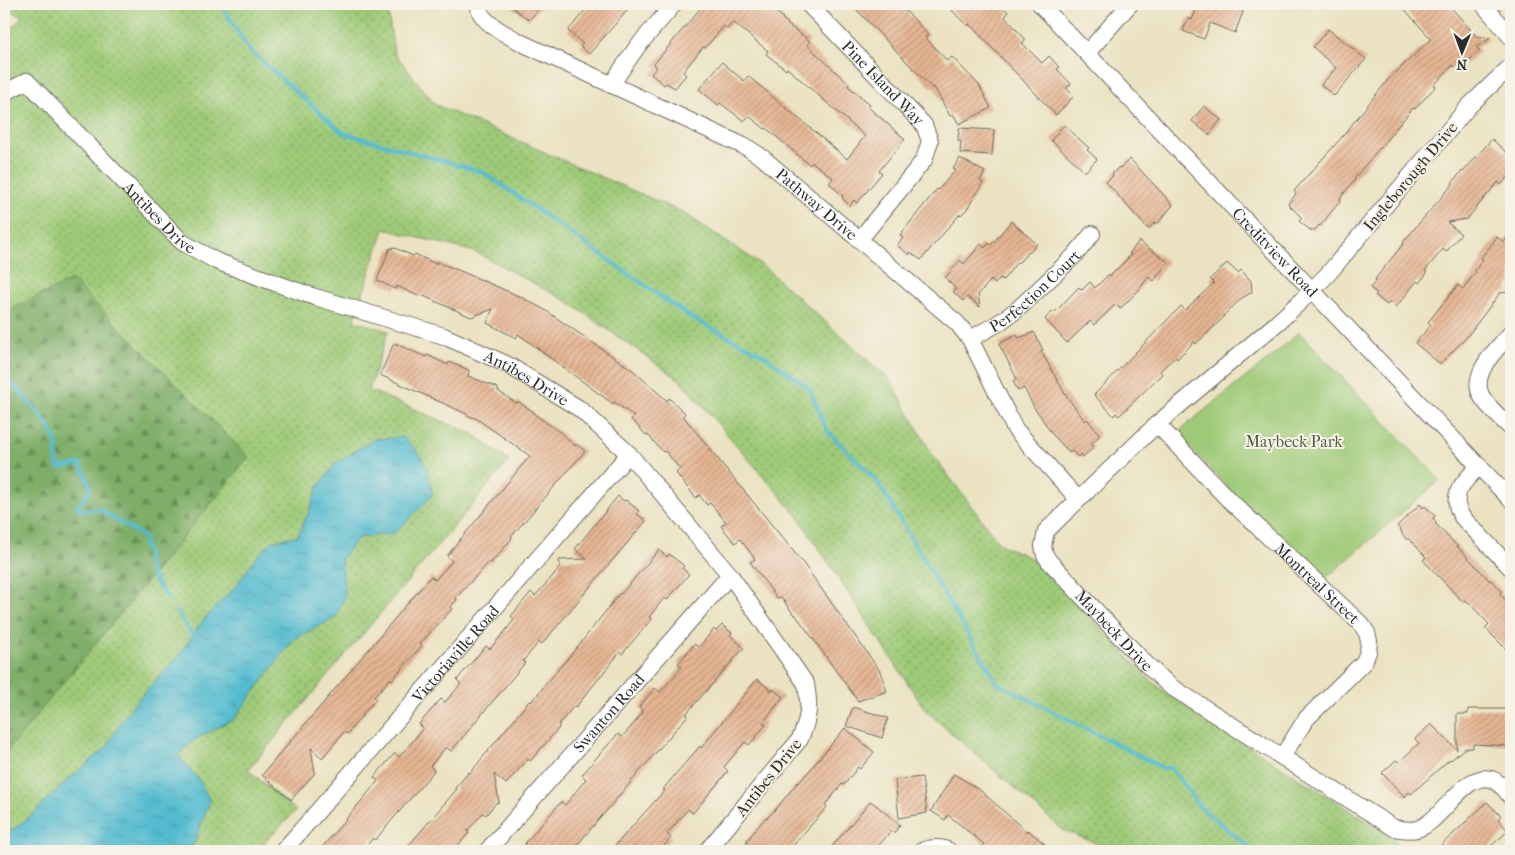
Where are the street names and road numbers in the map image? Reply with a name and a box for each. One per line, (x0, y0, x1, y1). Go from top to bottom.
street label: Pine Island Way (838, 37, 929, 130)
street label: Ingleborough Drive (1359, 118, 1462, 235)
street label: Pathway Drive (772, 164, 861, 244)
street label: Antibes Drive (118, 177, 199, 258)
street label: Creditview Road (1228, 204, 1322, 301)
street label: Perfection Court (986, 246, 1085, 336)
street label: Antibes Drive (480, 346, 572, 410)
street label: Montreal Street (1271, 539, 1364, 628)
street label: Maybeck Drive (1071, 586, 1156, 675)
street label: Victoriaville Road (407, 601, 503, 707)
street label: Swanton Road (569, 670, 649, 756)
street label: Antibes Drive (731, 735, 806, 821)

